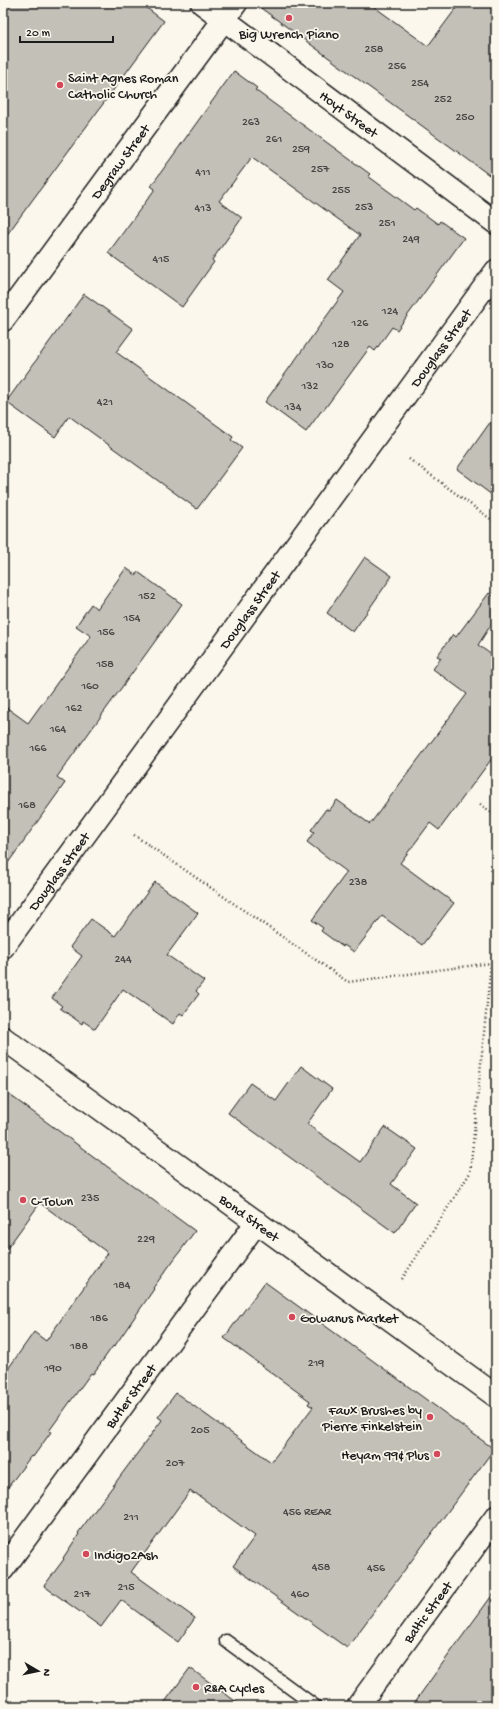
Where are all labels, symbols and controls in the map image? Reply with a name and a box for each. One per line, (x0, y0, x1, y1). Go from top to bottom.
marker: Big Wrench Piano (284, 13, 294, 23)
scale bar (20, 18, 113, 44)
text: 20 m (26, 27, 51, 41)
place label: Big Wrench Piano (238, 27, 339, 44)
house number: 258 (365, 43, 384, 57)
house number: 256 (388, 60, 407, 74)
place label: Saint Agnes Roman Catholic Church (68, 71, 179, 104)
house number: 254 (411, 77, 429, 91)
marker: Saint Agnes Roman Catholic Church (55, 80, 65, 90)
street label: Hoyt Street (315, 88, 381, 143)
house number: 252 (434, 93, 452, 107)
house number: 250 (455, 111, 475, 125)
house number: 263 (242, 116, 260, 130)
street label: Degraw Street (88, 121, 156, 204)
house number: 261 (266, 133, 283, 147)
house number: 259 (292, 143, 310, 157)
house number: 257 (311, 163, 330, 177)
house number: 411 (195, 166, 211, 180)
house number: 255 (332, 184, 350, 198)
house number: 253 (355, 201, 373, 215)
house number: 413 (195, 202, 211, 216)
house number: 251 (378, 217, 396, 231)
house number: 249 (402, 233, 420, 247)
house number: 415 (153, 253, 169, 267)
house number: 124 (381, 305, 399, 319)
street label: Douglass Street (407, 305, 477, 392)
house number: 126 (351, 317, 369, 331)
house number: 128 (331, 338, 350, 352)
house number: 130 (315, 359, 334, 373)
house number: 132 (301, 380, 319, 394)
house number: 421 (97, 396, 113, 410)
house number: 134 (284, 401, 302, 415)
street label: Douglass Street (217, 567, 286, 654)
house number: 152 (137, 590, 156, 604)
house number: 154 (123, 612, 141, 626)
house number: 156 (96, 626, 116, 640)
house number: 158 (95, 658, 114, 672)
house number: 160 (80, 680, 99, 694)
house number: 162 (65, 702, 83, 716)
house number: 164 (49, 723, 67, 737)
house number: 166 (28, 742, 47, 756)
house number: 168 (17, 799, 36, 813)
street label: Douglass Street (26, 829, 95, 916)
house number: 238 (349, 876, 368, 890)
house number: 244 (114, 953, 132, 967)
street label: Bond Street (214, 1191, 283, 1247)
house number: 235 (81, 1192, 99, 1206)
place label: C-Town (31, 1194, 73, 1211)
marker: C-Town (18, 1195, 28, 1205)
house number: 229 (137, 1233, 155, 1247)
house number: 184 (112, 1279, 131, 1293)
place label: Gowanus Market (300, 1311, 399, 1328)
house number: 186 (89, 1312, 109, 1326)
marker: Gowanus Market (287, 1312, 297, 1322)
house number: 188 (69, 1340, 88, 1354)
house number: 219 (308, 1357, 324, 1371)
street label: Butler Street (102, 1360, 162, 1433)
house number: 190 (43, 1362, 62, 1376)
place label: Faux Brushes by Pierre Finkelstein (321, 1403, 422, 1436)
marker: Faux Brushes by Pierre Finkelstein (425, 1412, 435, 1422)
house number: 205 (190, 1424, 210, 1438)
place label: Heyam 99¢ Plus (341, 1448, 430, 1465)
marker: Heyam 99¢ Plus (432, 1449, 442, 1459)
house number: 207 (166, 1457, 185, 1471)
house number: 456 REAR (283, 1506, 332, 1520)
house number: 211 (123, 1511, 139, 1525)
place label: Indigo2Ash (94, 1548, 159, 1565)
marker: Indigo2Ash (81, 1549, 91, 1559)
house number: 458 (312, 1561, 331, 1575)
house number: 456 (367, 1562, 386, 1576)
street label: Baltic Street (400, 1578, 458, 1648)
house number: 215 (117, 1581, 135, 1595)
house number: 217 (74, 1588, 91, 1602)
house number: 460 (291, 1588, 309, 1602)
north arrow (18, 1651, 58, 1691)
text: N (39, 1668, 52, 1677)
place label: R&A Cycles (204, 1681, 265, 1698)
marker: R&A Cycles (191, 1682, 201, 1692)

